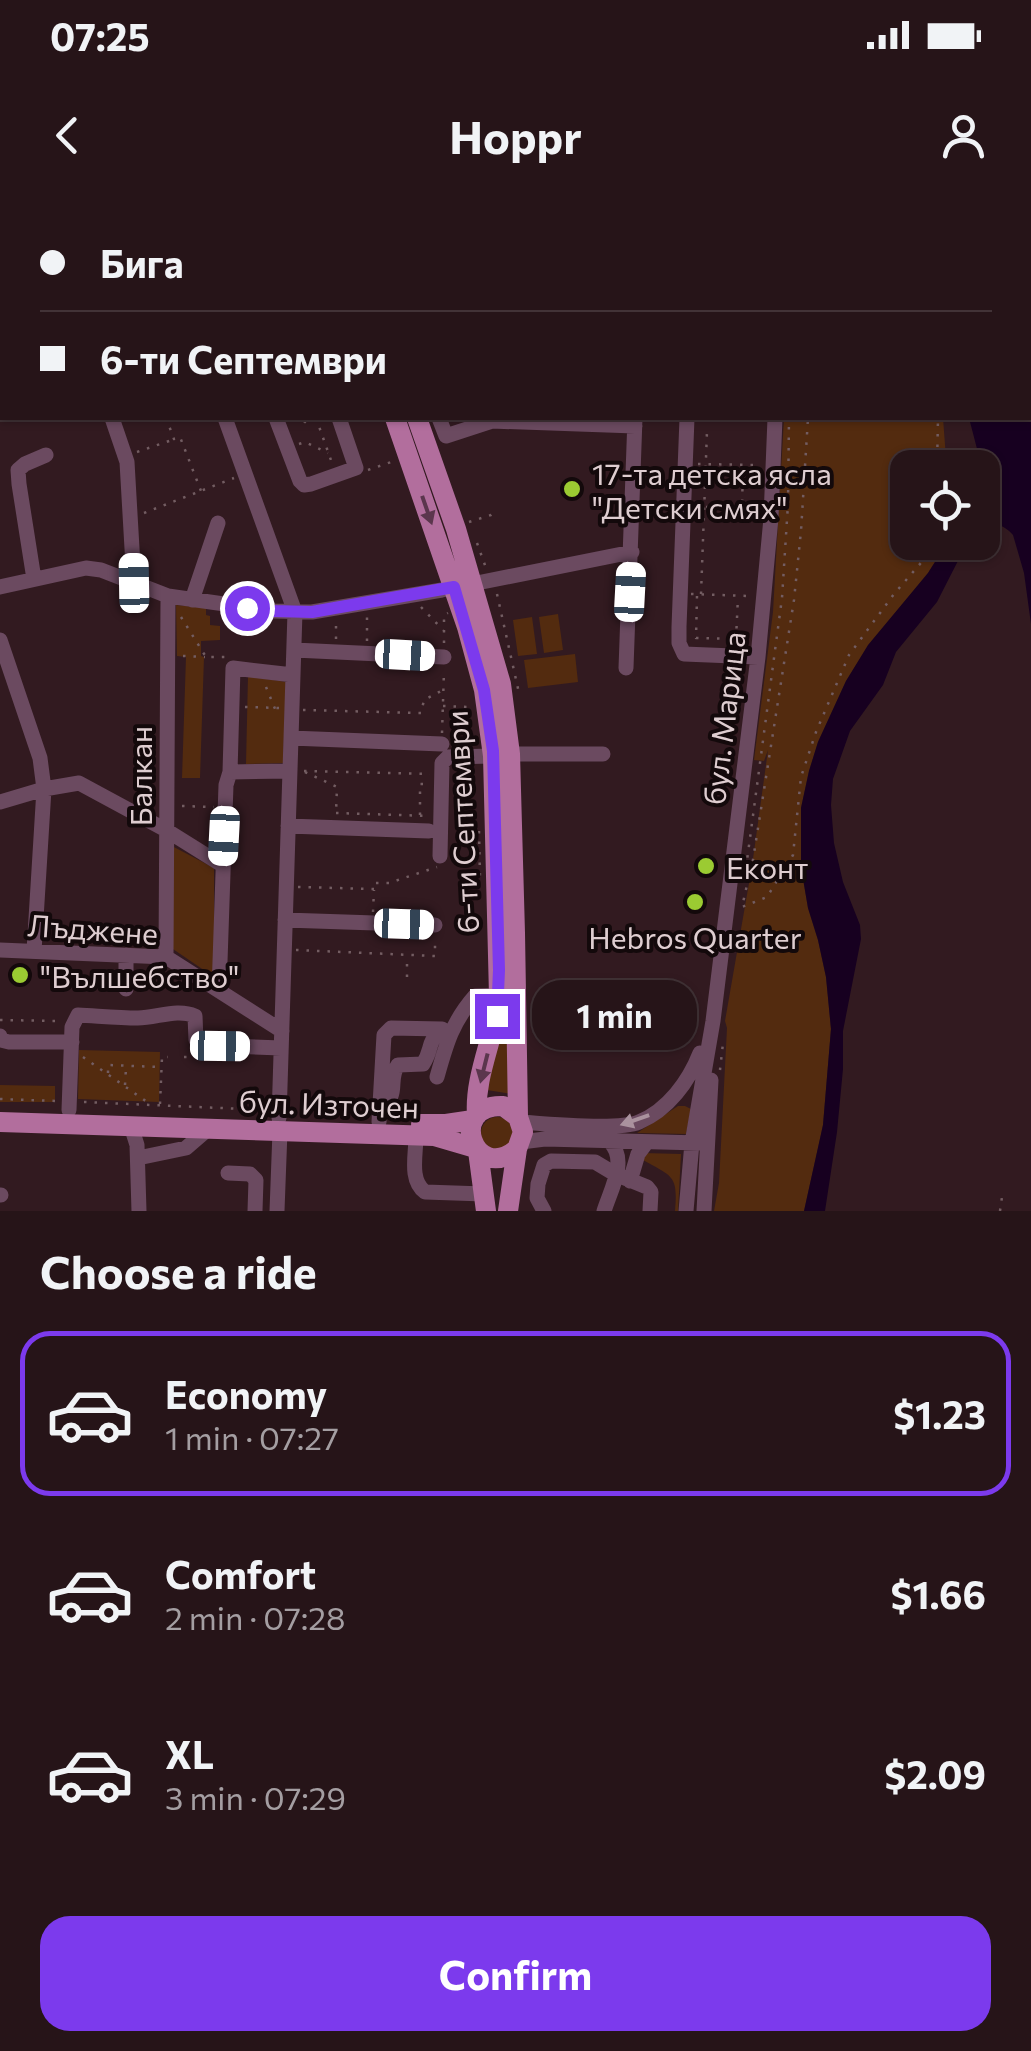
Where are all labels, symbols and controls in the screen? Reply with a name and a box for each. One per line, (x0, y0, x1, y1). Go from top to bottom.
text: 07:25 (50, 12, 150, 59)
icon: back (40, 108, 95, 163)
text: Hoppr (449, 108, 582, 163)
icon: person (936, 108, 991, 163)
text: Бига (100, 239, 183, 286)
text: 6-ти Септември (100, 335, 387, 382)
map controls (890, 450, 1000, 560)
button: locate (890, 450, 1000, 560)
place label: 17-та детска ясла "Детски смях" (592, 454, 832, 525)
marker: 17-та детска ясла "Детски смях" (561, 478, 583, 500)
one-way arrow (420, 495, 435, 525)
car (118, 553, 150, 613)
car (613, 561, 647, 623)
route start (225, 586, 270, 631)
street label: бул. Марица (694, 629, 752, 807)
car (374, 638, 436, 672)
street label: 6-ти Септември (437, 710, 485, 934)
street label: Балкан (121, 726, 158, 826)
car (207, 805, 241, 867)
place label: Еконт (726, 848, 808, 885)
marker: Еконт (695, 855, 717, 877)
marker: Hebros Quarter (684, 891, 706, 913)
street label: Лъджене (27, 905, 159, 951)
car (373, 908, 435, 940)
place label: Hebros Quarter (588, 918, 802, 955)
place label: "Вълшебство" (40, 957, 239, 994)
marker: "Вълшебство" (9, 964, 31, 986)
callout: 1 min (532, 981, 697, 1051)
route end (475, 994, 520, 1039)
text: 1 min (577, 995, 652, 1035)
car (190, 1030, 250, 1062)
one-way arrow (475, 1053, 491, 1084)
street label: бул. Източен (238, 1081, 420, 1125)
one-way arrow (620, 1114, 650, 1129)
text: Choose a ride (40, 1243, 317, 1298)
icon: car (45, 1369, 135, 1459)
text: Economy (165, 1370, 327, 1417)
text: $1.23 (893, 1390, 986, 1437)
text: 1 min · 07:27 (165, 1417, 339, 1457)
icon: car (45, 1549, 135, 1639)
text: Comfort (165, 1550, 316, 1597)
text: $1.66 (891, 1570, 986, 1617)
text: 2 min · 07:28 (165, 1597, 345, 1637)
icon: car (45, 1729, 135, 1819)
text: XL (165, 1730, 214, 1777)
text: $2.09 (884, 1750, 986, 1797)
text: 3 min · 07:29 (165, 1777, 346, 1817)
button: Confirm (40, 1916, 991, 2031)

